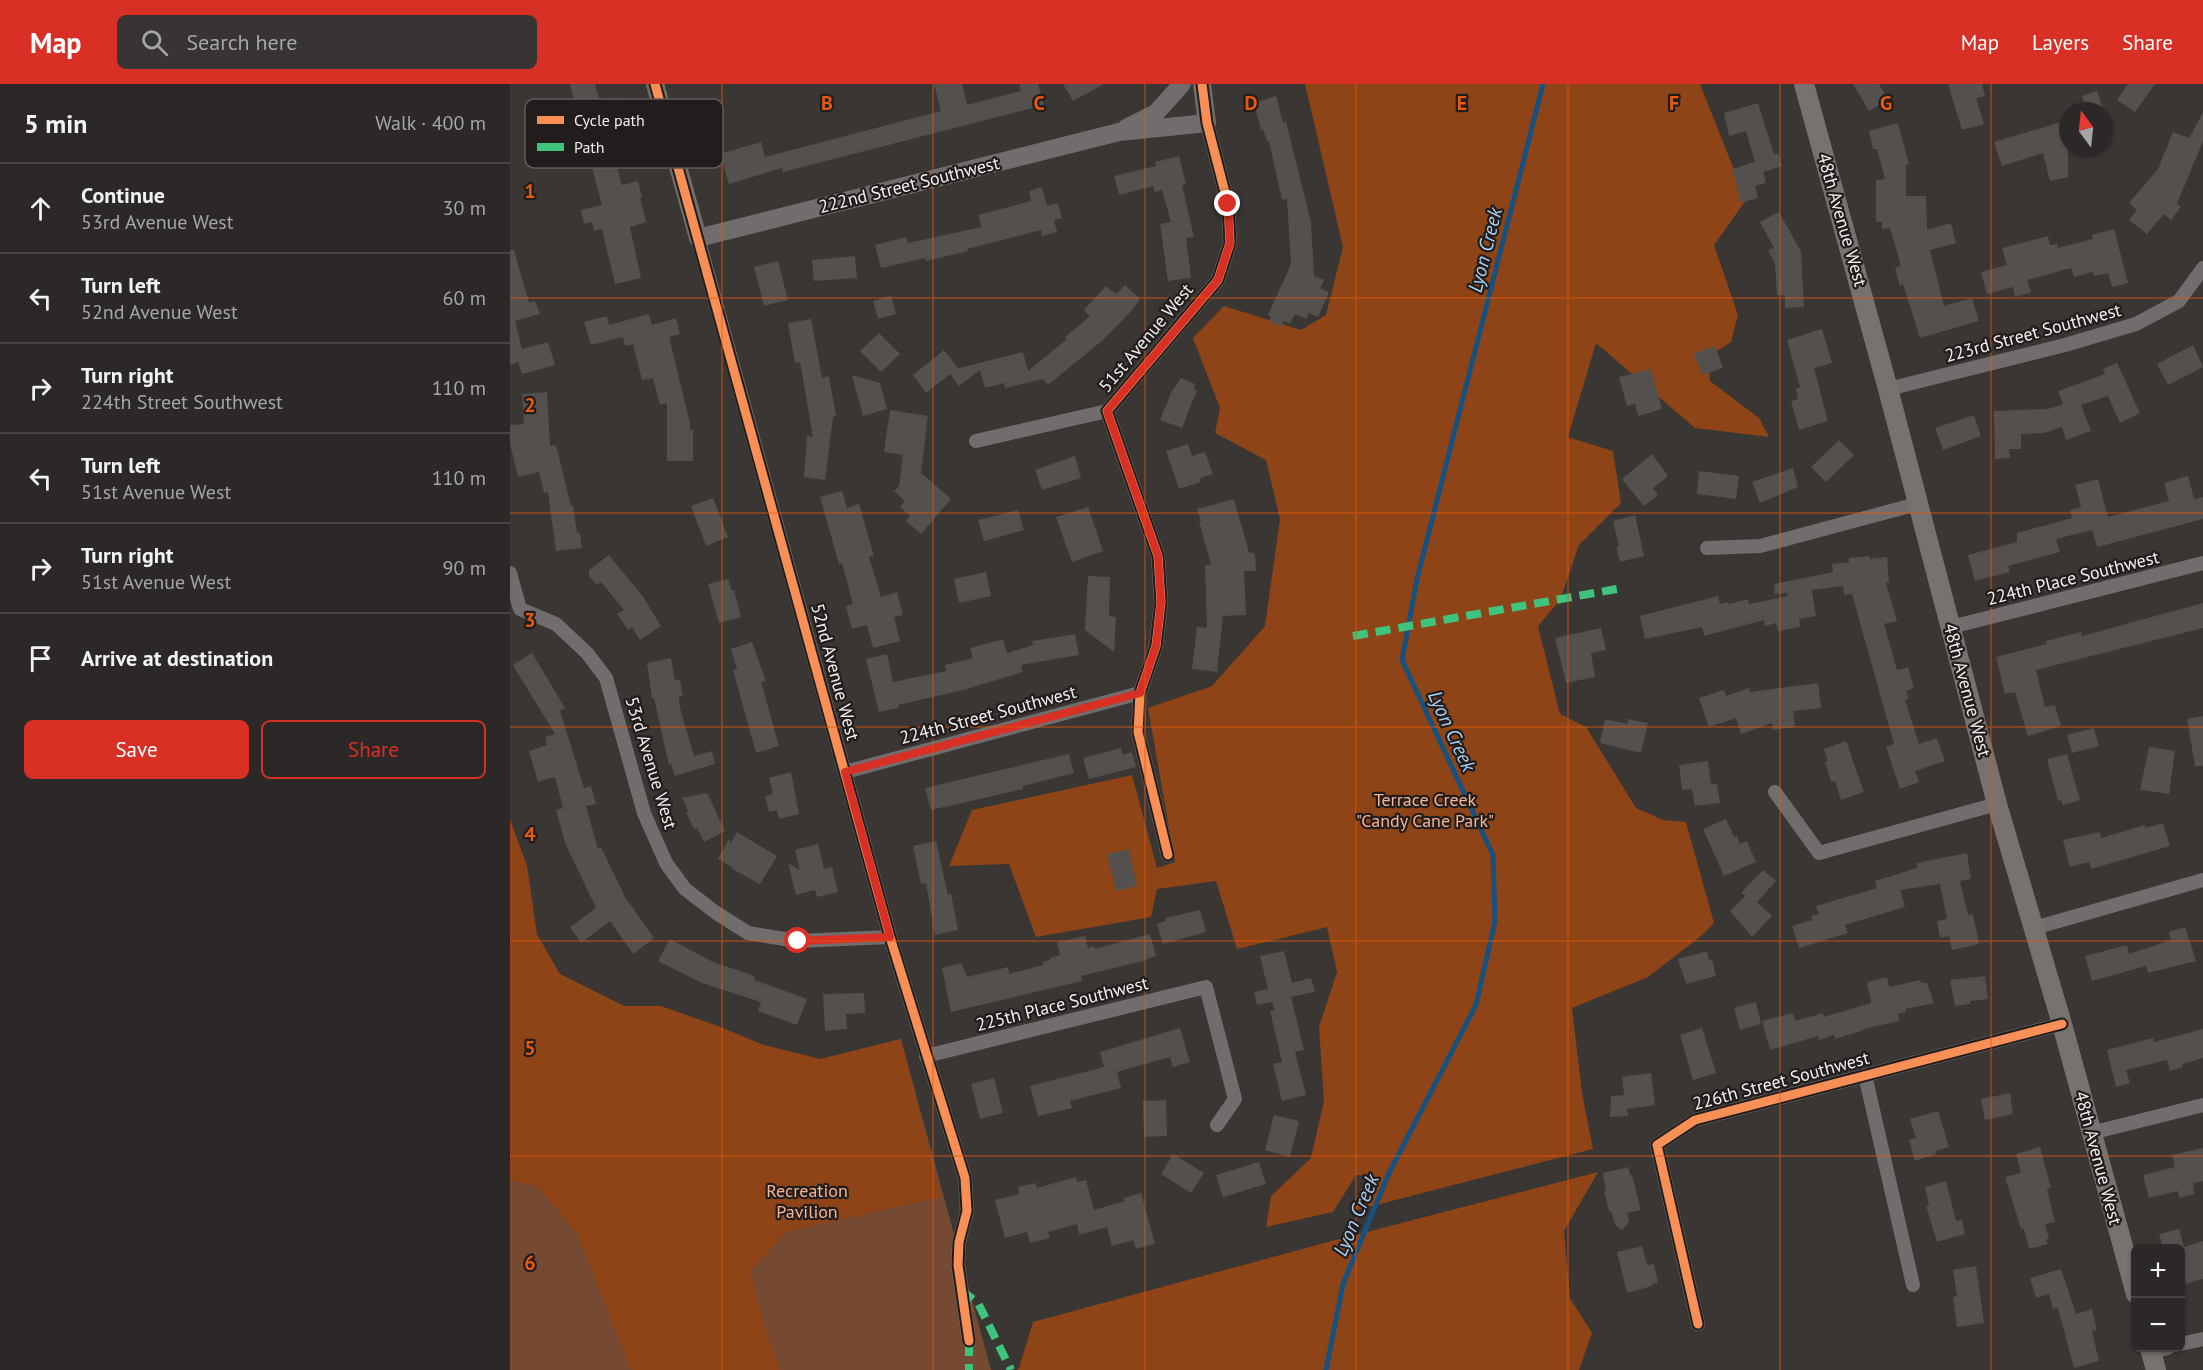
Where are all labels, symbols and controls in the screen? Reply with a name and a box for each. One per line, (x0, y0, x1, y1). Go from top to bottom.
search box (117, 15, 537, 69)
text: Map (30, 24, 81, 61)
icon: search (138, 26, 171, 59)
text: Search here (186, 28, 297, 56)
text: Map (1961, 29, 1999, 56)
text: Layers (2032, 29, 2089, 56)
text: Share (2122, 29, 2173, 56)
text: B (821, 90, 833, 116)
text: C (1033, 90, 1045, 116)
text: D (1245, 90, 1258, 116)
text: E (1457, 90, 1467, 116)
text: F (1669, 90, 1679, 116)
text: G (1880, 90, 1892, 116)
legend (525, 99, 723, 168)
north arrow (2059, 102, 2113, 156)
text: 5 min (24, 107, 87, 140)
text: Walk · 400 m (375, 110, 486, 136)
text: Cycle path (574, 110, 645, 130)
text: Path (574, 137, 605, 157)
street label: 222nd Street Southwest (816, 151, 1002, 218)
street label: 48th Avenue West (1812, 151, 1872, 289)
text: 1 (524, 178, 536, 204)
text: Continue (81, 181, 165, 209)
route end (1214, 190, 1240, 216)
icon: ahead (24, 192, 57, 225)
text: 30 m (443, 195, 486, 221)
water label: Lyon Creek (1462, 204, 1508, 295)
text: 53rd Avenue West (81, 209, 234, 235)
text: Turn left (81, 271, 161, 299)
street label: 51st Avenue West (1093, 279, 1198, 397)
icon: left (24, 282, 57, 315)
text: 60 m (443, 285, 486, 311)
street label: 223rd Street Southwest (1942, 298, 2124, 367)
text: 52nd Avenue West (81, 299, 238, 325)
text: Turn right (81, 361, 173, 389)
icon: right (24, 372, 57, 405)
text: 110 m (432, 375, 486, 401)
text: 224th Street Southwest (81, 389, 283, 415)
text: 2 (524, 392, 536, 418)
text: Turn left (81, 451, 161, 479)
icon: left (24, 462, 57, 495)
text: 110 m (432, 465, 486, 491)
text: 51st Avenue West (81, 479, 231, 505)
text: Turn right (81, 541, 173, 569)
street label: 224th Place Southwest (1984, 545, 2161, 610)
icon: right (24, 552, 57, 585)
text: 90 m (443, 555, 486, 581)
text: 51st Avenue West (81, 569, 231, 595)
street label: 52nd Avenue West (806, 601, 865, 743)
text: 3 (524, 607, 536, 633)
street label: 48th Avenue West (1939, 621, 1996, 759)
icon: arrive (24, 642, 57, 675)
text: Arrive at destination (81, 644, 273, 672)
street label: 224th Street Southwest (897, 680, 1079, 749)
water label: Lyon Creek (1422, 686, 1482, 777)
street label: 53rd Avenue West (620, 694, 683, 832)
button: Save (24, 720, 249, 779)
button: Share (261, 720, 486, 779)
park label: Terrace Creek "Candy Cane Park" (1356, 788, 1494, 832)
text: 4 (524, 821, 536, 847)
route start (784, 927, 810, 953)
street label: 225th Place Southwest (973, 971, 1150, 1036)
text: 5 (524, 1035, 536, 1061)
street label: 226th Street Southwest (1690, 1046, 1872, 1115)
street label: 48th Avenue West (2070, 1089, 2127, 1227)
water label: Lyon Creek (1327, 1169, 1385, 1260)
park label: Recreation Pavilion (766, 1179, 848, 1223)
map controls (2131, 1244, 2185, 1352)
button: + (2131, 1244, 2185, 1298)
text: 6 (524, 1250, 536, 1276)
button: − (2131, 1298, 2185, 1352)

